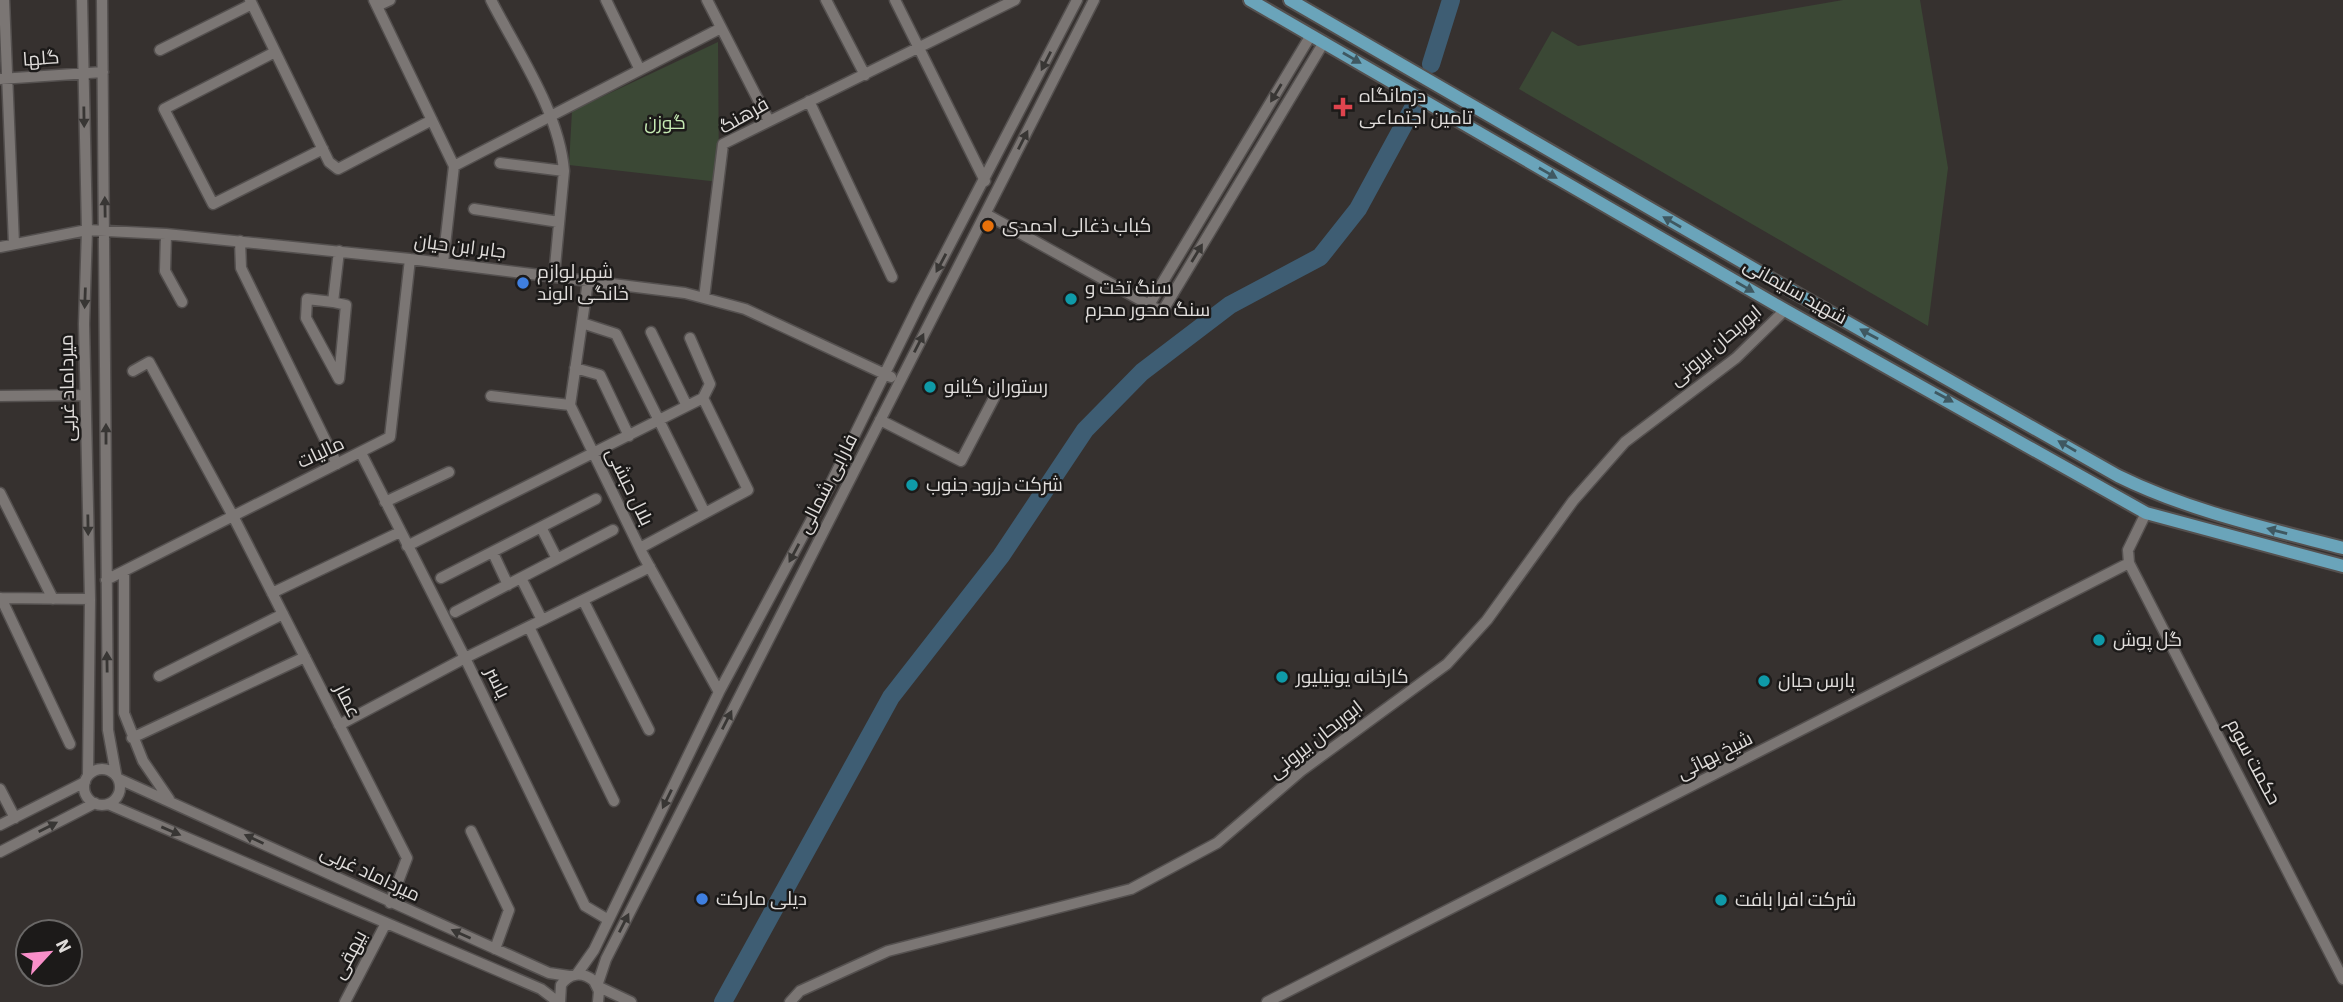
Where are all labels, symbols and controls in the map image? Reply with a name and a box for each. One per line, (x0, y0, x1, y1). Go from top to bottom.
street label: گلها (22, 44, 60, 74)
one-way arrow (1040, 51, 1052, 71)
one-way arrow (1342, 52, 1361, 64)
place label: درمانگاه تامین اجتماعی (1359, 83, 1472, 132)
one-way arrow (1270, 84, 1282, 103)
street label: فرهنگ (714, 91, 774, 141)
marker: درمانگاه تامین اجتماعی (1333, 97, 1353, 117)
one-way arrow (79, 106, 90, 128)
park label: گوزن (644, 110, 686, 137)
one-way arrow (1017, 130, 1028, 150)
one-way arrow (1539, 166, 1558, 179)
one-way arrow (99, 196, 111, 218)
place label: کباب ذغالی احمدی (1002, 213, 1151, 240)
one-way arrow (1662, 215, 1681, 228)
marker: کباب ذغالی احمدی (980, 218, 996, 234)
street label: جابر ابن حیان (413, 228, 507, 266)
one-way arrow (1191, 244, 1203, 263)
street label: شهید سلیمانی (1738, 252, 1852, 332)
one-way arrow (935, 253, 947, 272)
place label: شهر لوازم خانگی الوند (537, 259, 629, 308)
marker: شهر لوازم خانگی الوند (515, 275, 531, 291)
place label: سنگ تخت و سنگ محور محرم (1085, 275, 1210, 324)
one-way arrow (1736, 281, 1755, 293)
one-way arrow (79, 287, 90, 309)
marker: سنگ تخت و سنگ محور محرم (1063, 291, 1079, 307)
street label: ابوریحان بیرونی (1664, 299, 1768, 393)
one-way arrow (1859, 328, 1879, 340)
one-way arrow (914, 333, 925, 353)
street label: میرداماد غربی (54, 334, 82, 442)
place label: رستوران گیانو (944, 374, 1048, 401)
marker: رستوران گیانو (922, 379, 938, 395)
one-way arrow (1934, 392, 1954, 403)
one-way arrow (100, 423, 112, 445)
street label: فارابی شمالی (791, 429, 865, 539)
street label: مالیات (293, 430, 349, 476)
one-way arrow (2057, 441, 2077, 453)
street label: بلال حبشی (599, 444, 659, 530)
place label: شرکت دزرود جنوب (926, 472, 1063, 499)
marker: شرکت دزرود جنوب (904, 477, 920, 493)
one-way arrow (83, 514, 94, 536)
one-way arrow (2266, 525, 2287, 535)
one-way arrow (788, 543, 799, 563)
place label: گل پوش (2113, 627, 2182, 654)
marker: گل پوش (2091, 632, 2107, 648)
one-way arrow (101, 651, 113, 673)
street label: یاسر (477, 662, 516, 703)
place label: کارخانه یونیلیور (1295, 664, 1409, 691)
place label: پارس حیان (1778, 668, 1855, 695)
marker: کارخانه یونیلیور (1274, 669, 1290, 685)
marker: پارس حیان (1756, 673, 1772, 689)
street label: عمار (327, 679, 367, 723)
street label: ابوریحان بیرونی (1263, 694, 1369, 786)
one-way arrow (722, 710, 733, 730)
street label: حکمت سوم (2219, 714, 2287, 810)
street label: شیخ بهائی (1672, 725, 1758, 787)
one-way arrow (662, 789, 673, 809)
one-way arrow (38, 822, 58, 833)
one-way arrow (160, 826, 181, 837)
one-way arrow (244, 833, 264, 845)
street label: میرداماد غربی (316, 839, 424, 909)
place label: دیلی مارکت (716, 886, 807, 913)
place label: شرکت افرا بافت (1735, 887, 1856, 914)
marker: دیلی مارکت (694, 891, 710, 907)
marker: شرکت افرا بافت (1713, 892, 1729, 908)
one-way arrow (619, 913, 630, 933)
north arrow (14, 918, 84, 988)
street label: بیهقی (326, 926, 374, 984)
one-way arrow (450, 928, 471, 939)
text: N (48, 935, 78, 958)

